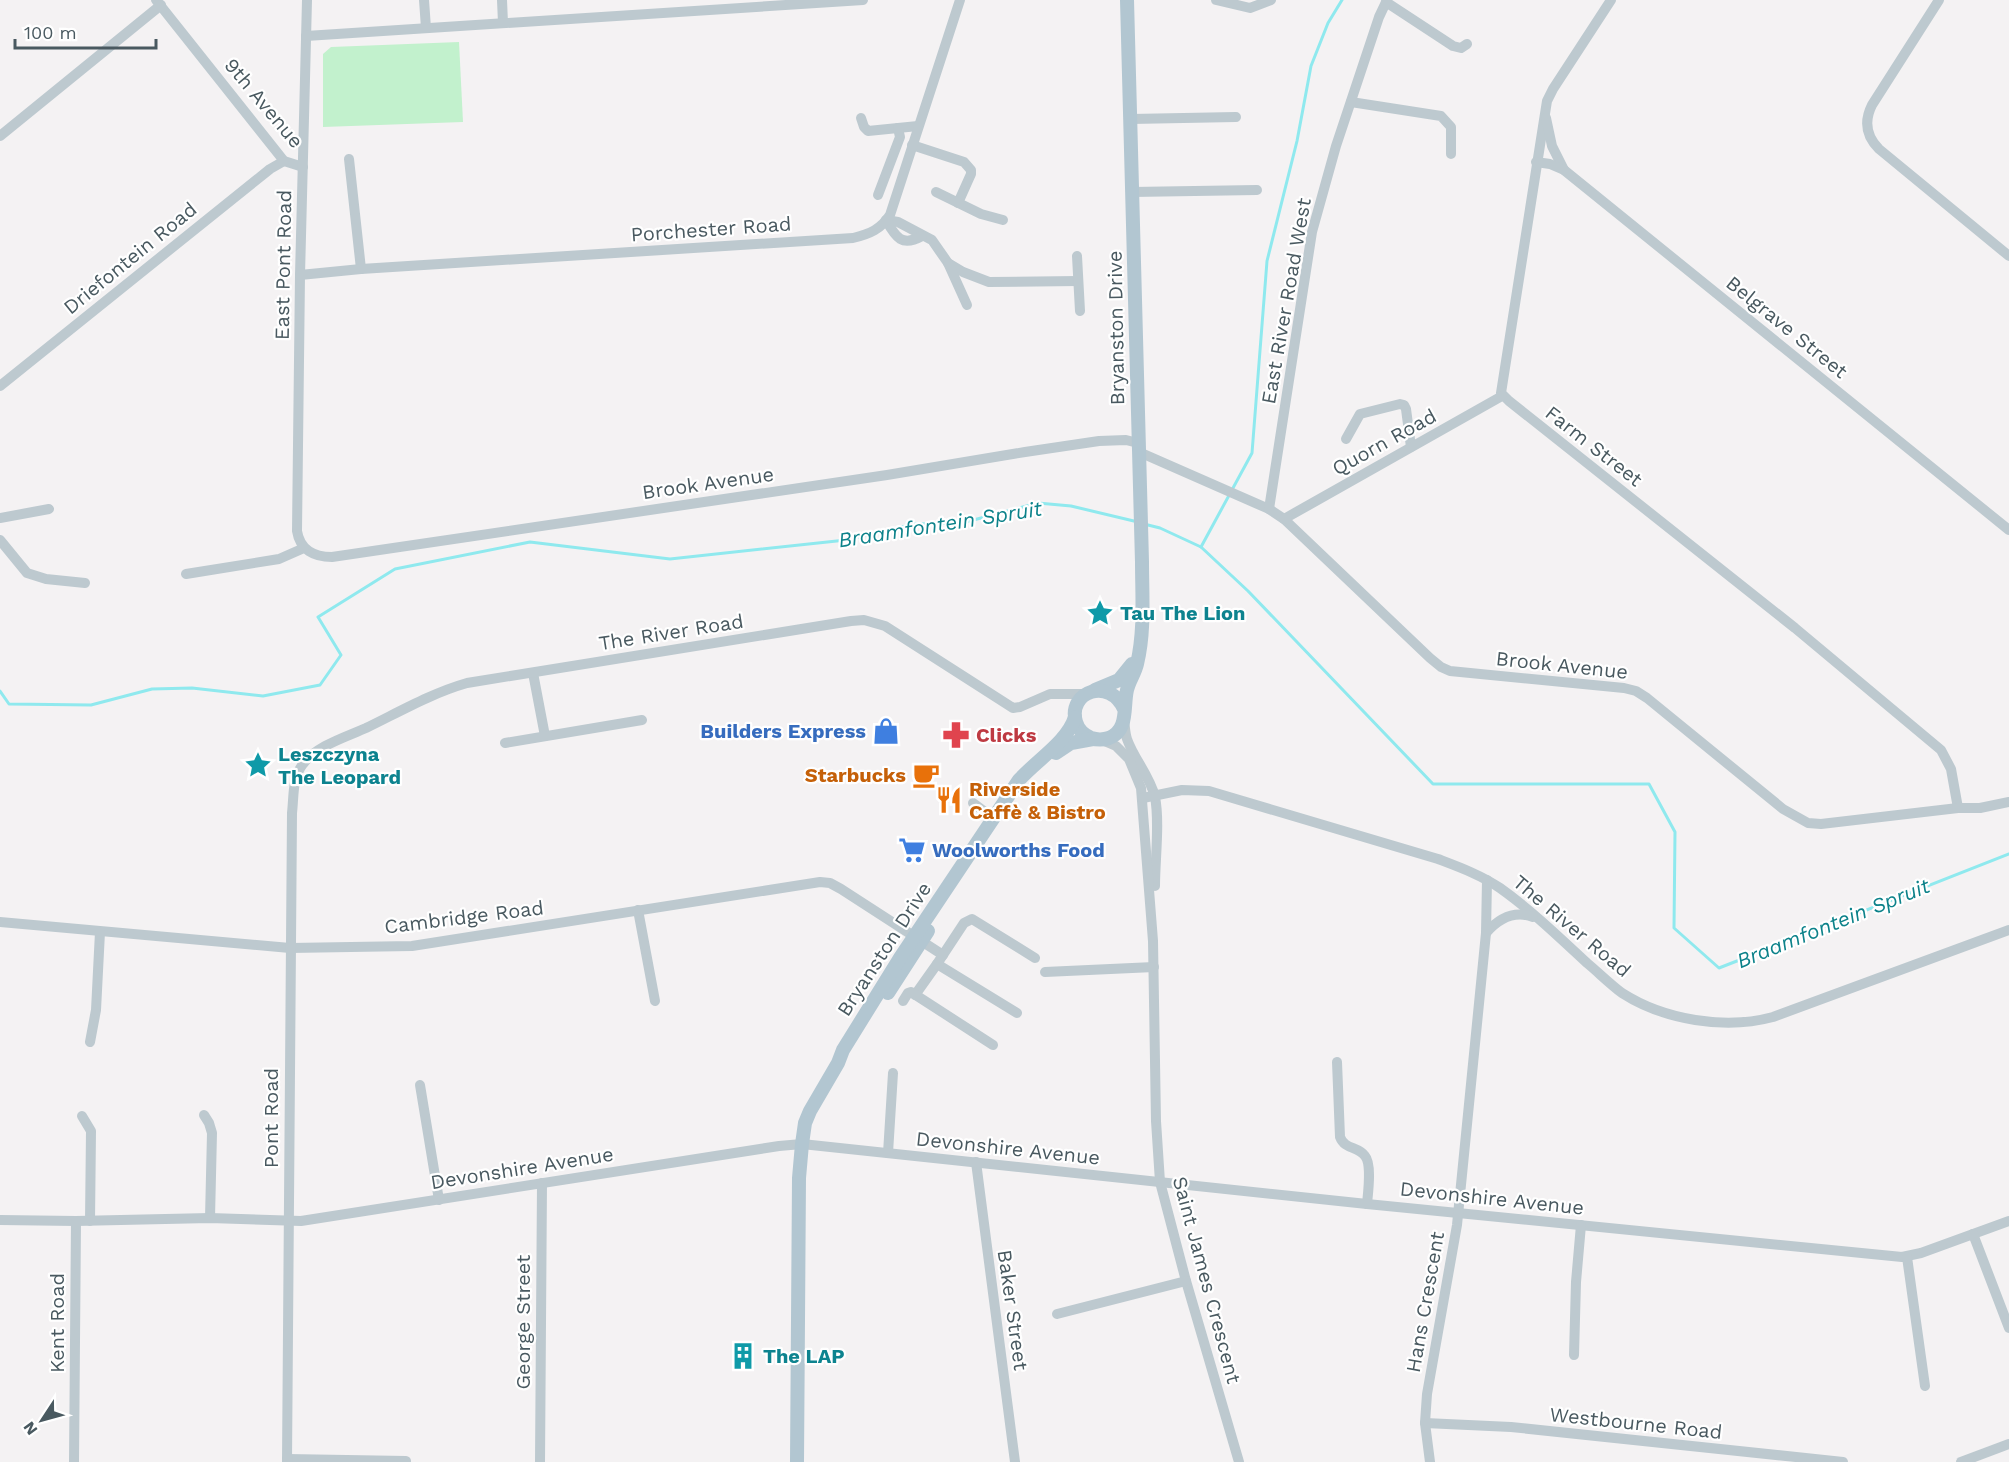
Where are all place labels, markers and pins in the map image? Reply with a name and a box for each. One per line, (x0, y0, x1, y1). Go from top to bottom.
place icon: Tau The Lion (1085, 598, 1115, 628)
place label: Tau The Lion (1120, 601, 1245, 625)
shop icon: Builders Express (871, 716, 901, 746)
place label: Builders Express (700, 719, 866, 743)
pharmacy icon: Clicks (941, 720, 971, 750)
place label: Clicks (976, 723, 1037, 747)
place label: Leszczyna The Leopard (278, 742, 401, 789)
place icon: Leszczyna The Leopard (243, 750, 273, 780)
cafe icon: Starbucks (911, 760, 941, 790)
place label: Starbucks (805, 763, 906, 787)
place label: Riverside Caffè & Bistro (969, 777, 1106, 824)
restaurant icon: Riverside Caffè & Bistro (934, 785, 964, 815)
supermarket icon: Woolworths Food (897, 835, 927, 865)
place label: Woolworths Food (932, 838, 1105, 862)
building icon: The LAP (728, 1341, 758, 1371)
place label: The LAP (763, 1344, 845, 1368)

